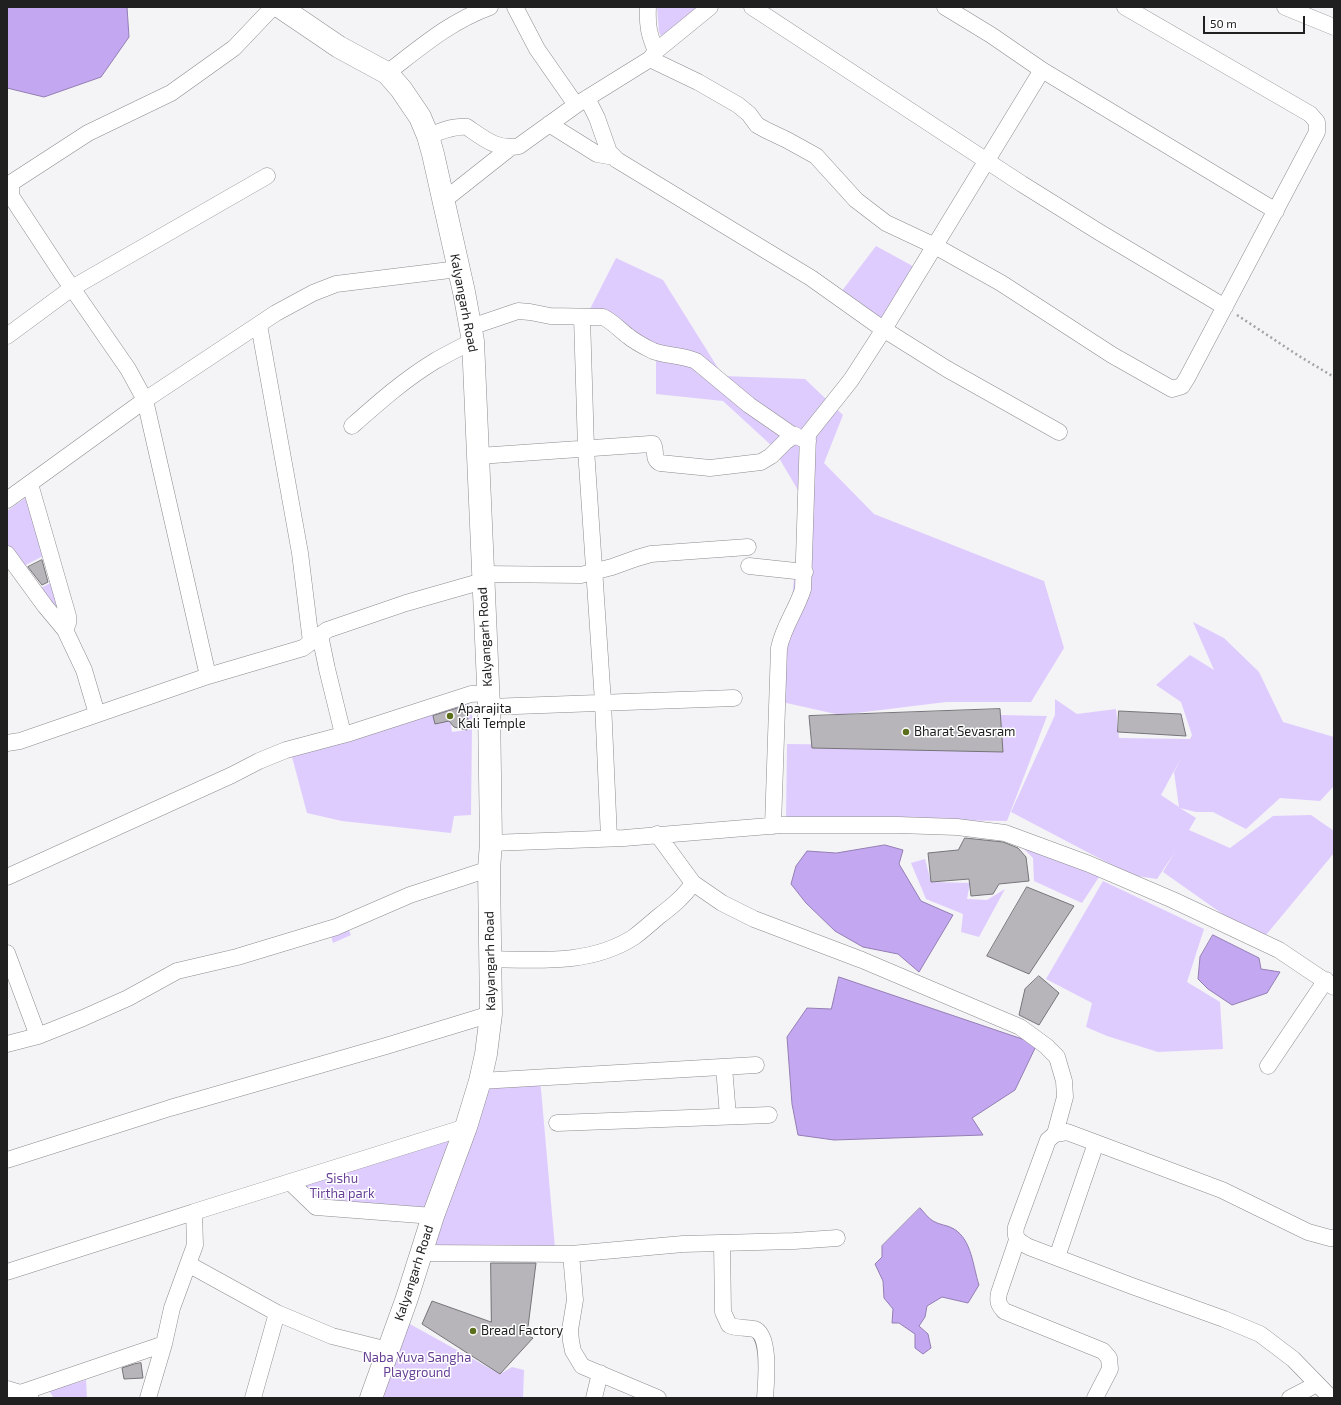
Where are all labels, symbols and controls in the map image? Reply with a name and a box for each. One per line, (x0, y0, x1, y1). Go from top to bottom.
scale bar (1205, 8, 1307, 34)
text: 50 m (1210, 16, 1237, 30)
street label: Kalyangarh Road (447, 253, 481, 353)
street label: Kalyangarh Road (475, 587, 495, 687)
place label: Aparajita Kali Temple (458, 701, 526, 732)
marker: Aparajita Kali Temple (445, 711, 455, 721)
place label: Bharat Sevasram (914, 724, 1015, 740)
marker: Bharat Sevasram (901, 727, 911, 737)
street label: Kalyangarh Road (481, 911, 499, 1011)
park label: Sishu Tirtha park (309, 1171, 375, 1202)
street label: Kalyangarh Road (391, 1223, 437, 1323)
place label: Bread Factory (481, 1323, 563, 1339)
marker: Bread Factory (468, 1326, 478, 1336)
park label: Naba Yuva Sangha Playground (363, 1350, 471, 1381)

